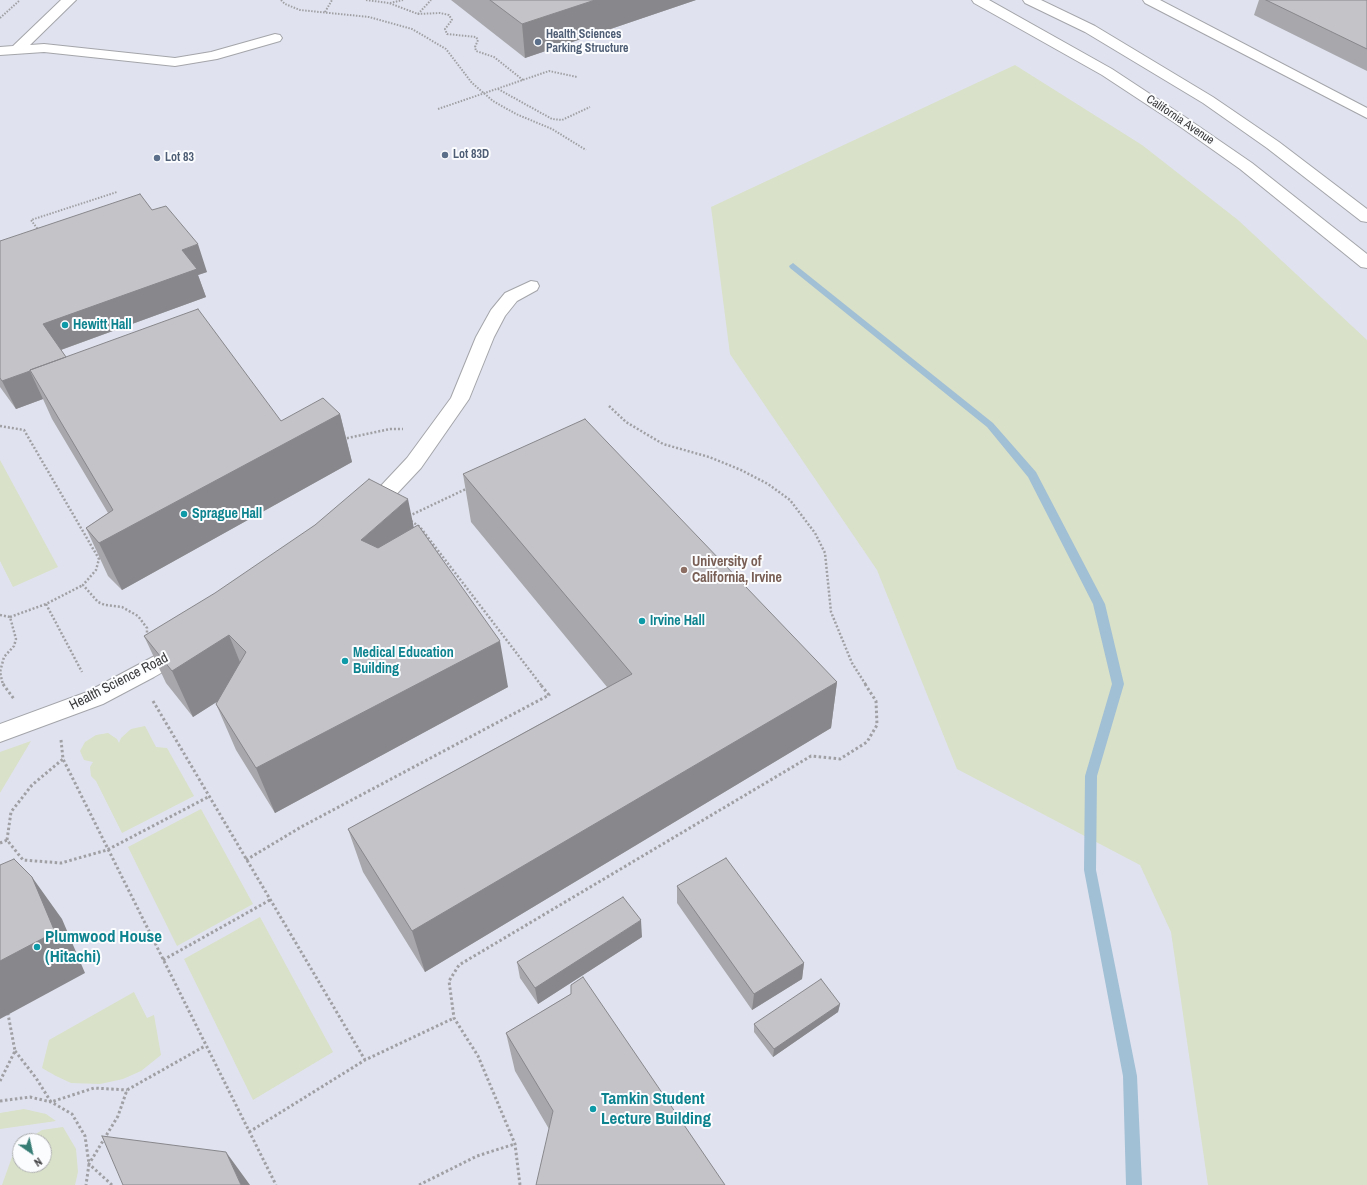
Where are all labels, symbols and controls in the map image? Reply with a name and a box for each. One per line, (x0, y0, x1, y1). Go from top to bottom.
place label: Health Sciences Parking Structure (546, 28, 629, 56)
marker: Health Sciences Parking Structure (533, 37, 543, 47)
street label: California Avenue (1143, 92, 1217, 148)
place label: Lot 83D (453, 148, 489, 162)
marker: Lot 83D (440, 150, 450, 160)
place label: Lot 83 (165, 151, 194, 165)
marker: Lot 83 (152, 153, 162, 163)
place label: Hewitt Hall (73, 317, 132, 333)
marker: Hewitt Hall (60, 320, 70, 330)
place label: Sprague Hall (192, 506, 262, 522)
marker: Sprague Hall (179, 509, 189, 519)
place label: University of California, Irvine (692, 554, 782, 586)
marker: University of California, Irvine (679, 565, 689, 575)
place label: Irvine Hall (650, 613, 705, 629)
marker: Irvine Hall (637, 616, 647, 626)
place label: Medical Education Building (353, 645, 454, 678)
street label: Health Science Road (67, 650, 171, 714)
marker: Medical Education Building (340, 656, 350, 666)
place label: Plumwood House (Hitachi) (45, 927, 162, 967)
marker: Plumwood House (Hitachi) (32, 942, 42, 952)
place label: Tamkin Student Lecture Building (601, 1089, 711, 1129)
marker: Tamkin Student Lecture Building (588, 1104, 598, 1114)
north arrow (12, 1133, 52, 1173)
text: N (32, 1154, 45, 1170)

